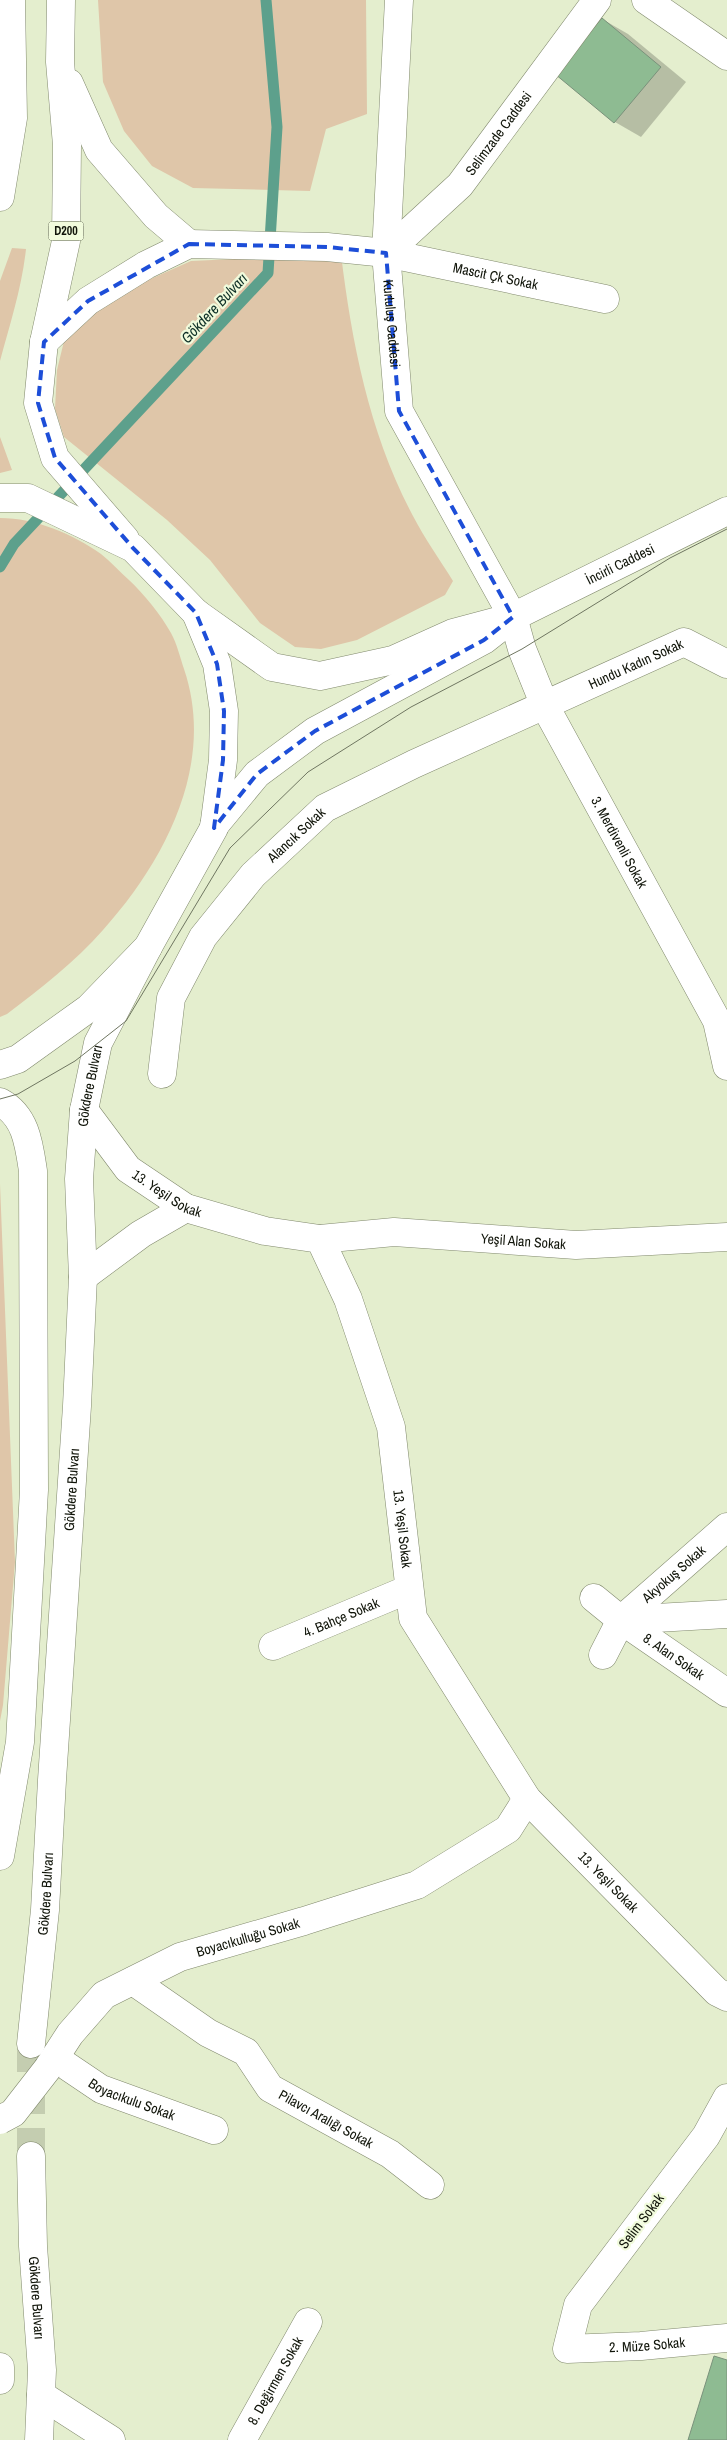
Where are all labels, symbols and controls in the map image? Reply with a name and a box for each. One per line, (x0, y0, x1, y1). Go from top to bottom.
street label: Selimzade Caddesi (461, 87, 535, 179)
road number: D200 (48, 222, 84, 240)
street label: Mascit Çk Sokak (452, 258, 540, 294)
water label: Gökdere Bulvarı (176, 268, 252, 348)
street label: Kurtuluş Caddesi (379, 279, 404, 368)
street label: İncirli Caddesi (583, 539, 657, 588)
street label: Hundu Kadın Sokak (585, 634, 686, 693)
street label: 3. Merdivenli Sokak (587, 793, 652, 891)
street label: Alancık Sokak (263, 803, 329, 867)
street label: Gökdere Bulvarı (74, 1043, 106, 1127)
street label: 13. Yeşil Sokak (129, 1165, 204, 1221)
street label: Yeşil Alan Sokak (480, 1229, 567, 1253)
street label: Gökdere Bulvarı (60, 1448, 83, 1532)
street label: 13. Yeşil Sokak (389, 1489, 416, 1569)
street label: Akyokuş Sokak (637, 1541, 709, 1607)
street label: 4. Bahçe Sokak (301, 1593, 382, 1641)
street label: 8. Alan Sokak (640, 1629, 708, 1684)
street label: 13. Yeşil Sokak (574, 1847, 643, 1916)
street label: Gökdere Bulvarı (33, 1852, 57, 1936)
street label: Boyacıkulluğu Sokak (194, 1914, 302, 1961)
street label: Boyacıkulu Sokak (85, 2074, 178, 2124)
street label: Pilavcı Aralığı Sokak (276, 2086, 377, 2152)
street label: Selim Sokak (614, 2190, 668, 2252)
street label: Gökdere Bulvarı (25, 2256, 49, 2340)
street label: 8. Değirmen Sokak (243, 2333, 307, 2428)
street label: 2. Müze Sokak (609, 2333, 686, 2356)

